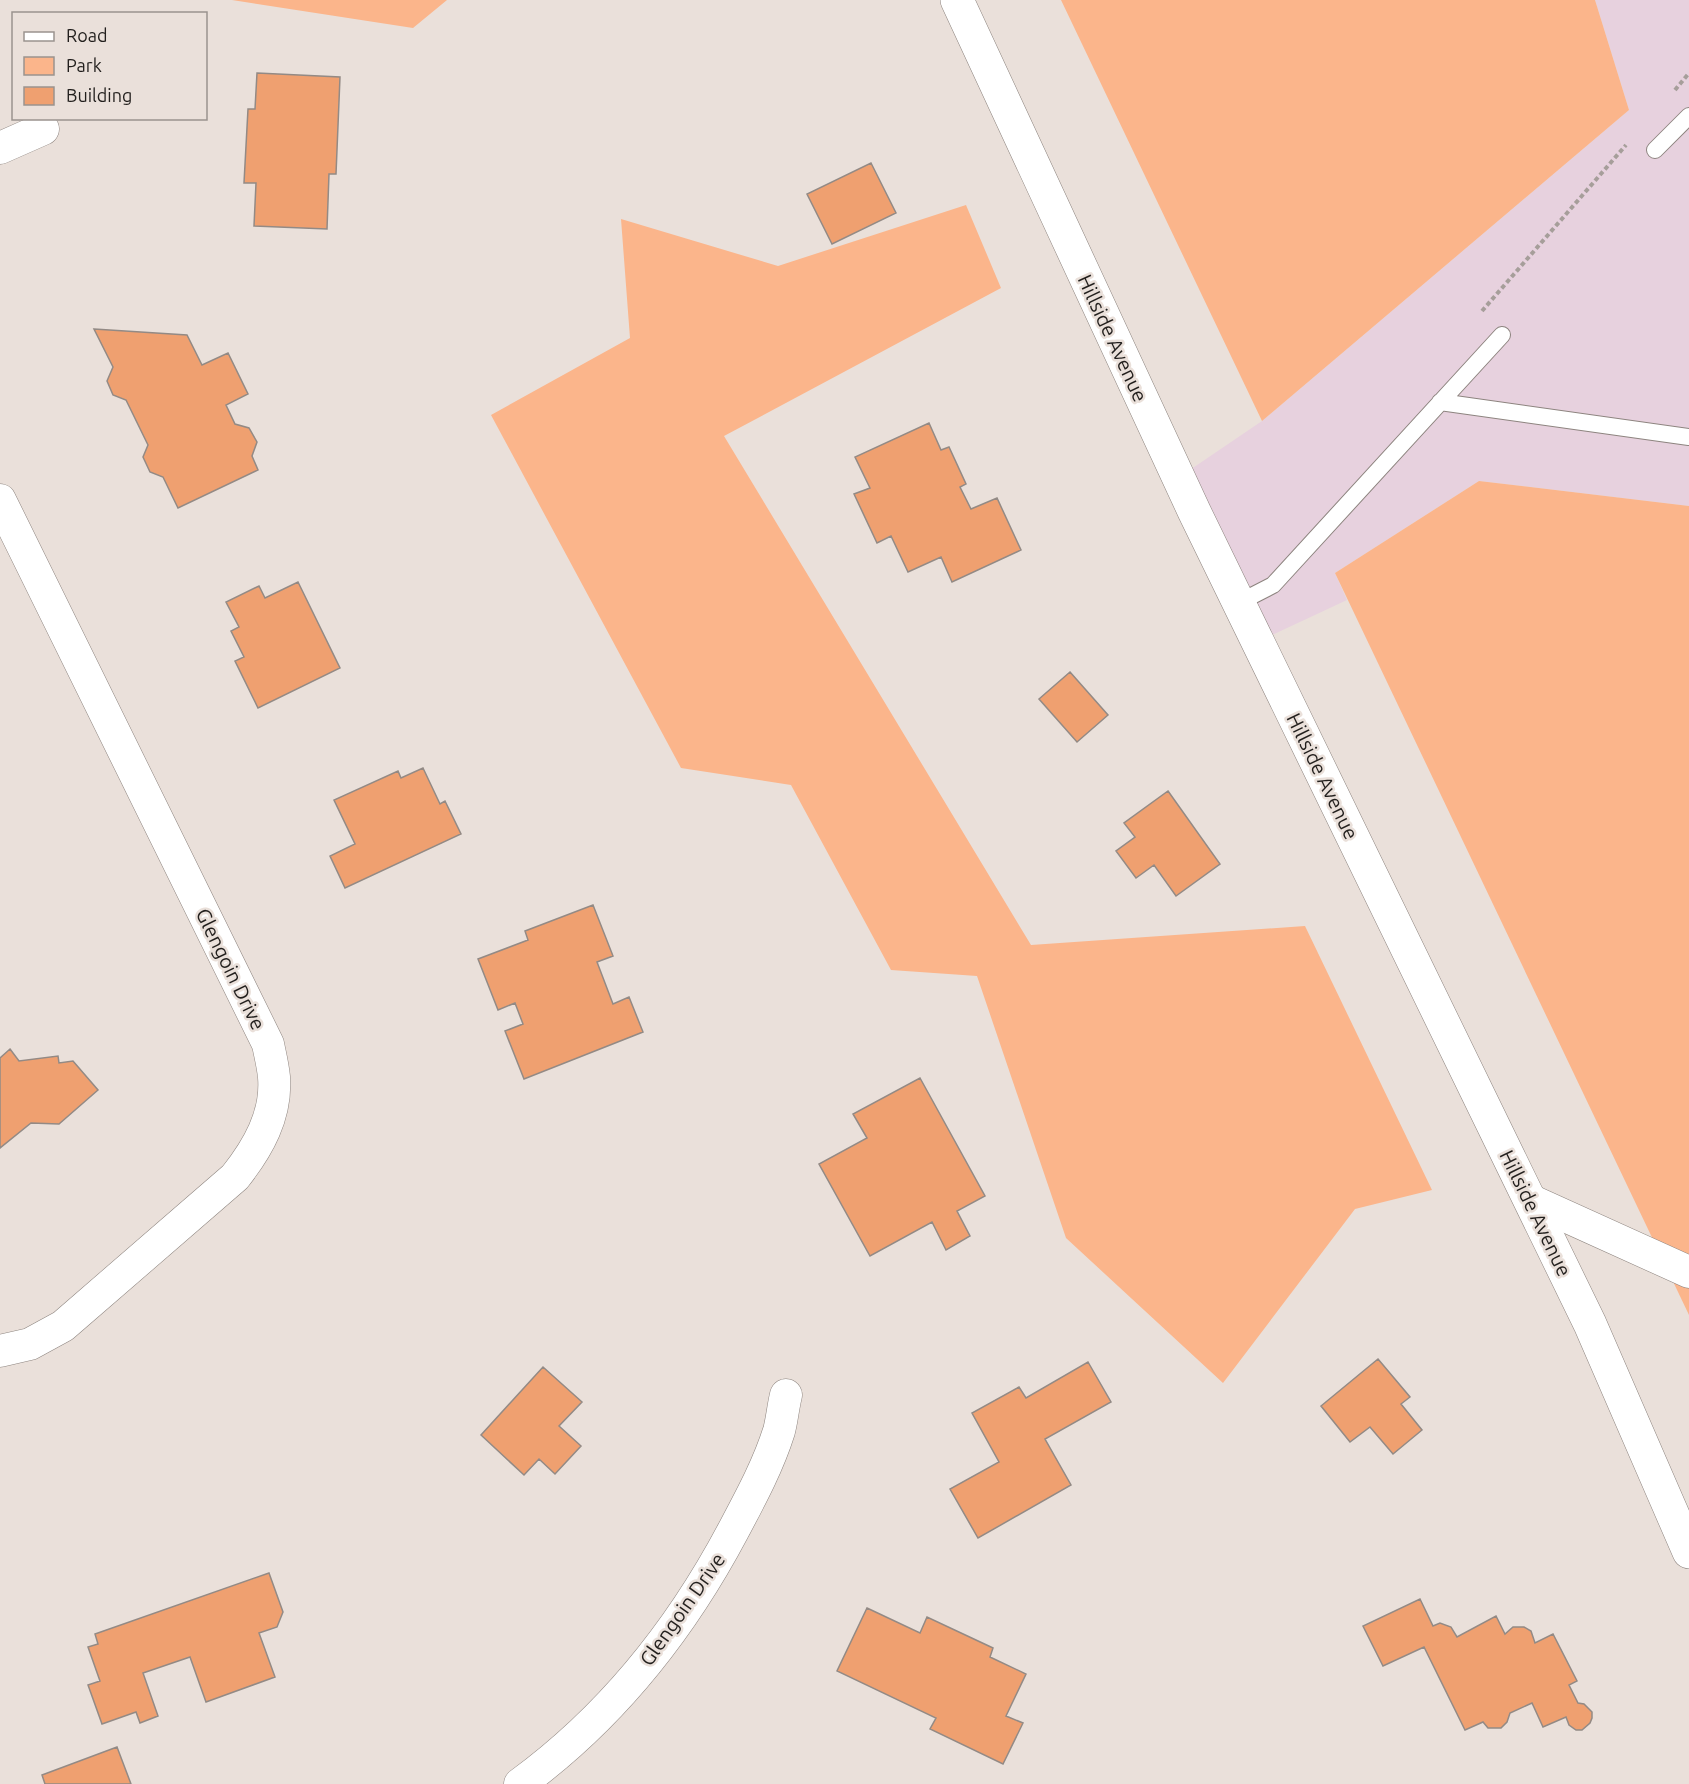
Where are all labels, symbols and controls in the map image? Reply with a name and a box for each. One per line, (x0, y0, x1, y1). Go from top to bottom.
legend (12, 12, 207, 120)
text: Road (66, 25, 108, 45)
text: Park (66, 55, 102, 75)
text: Building (66, 85, 132, 105)
street label: Hillside Avenue (1074, 271, 1152, 405)
street label: Hillside Avenue (1283, 709, 1363, 843)
street label: Glengoin Drive (192, 904, 270, 1034)
street label: Hillside Avenue (1496, 1146, 1576, 1280)
street label: Glengoin Drive (635, 1548, 729, 1670)

